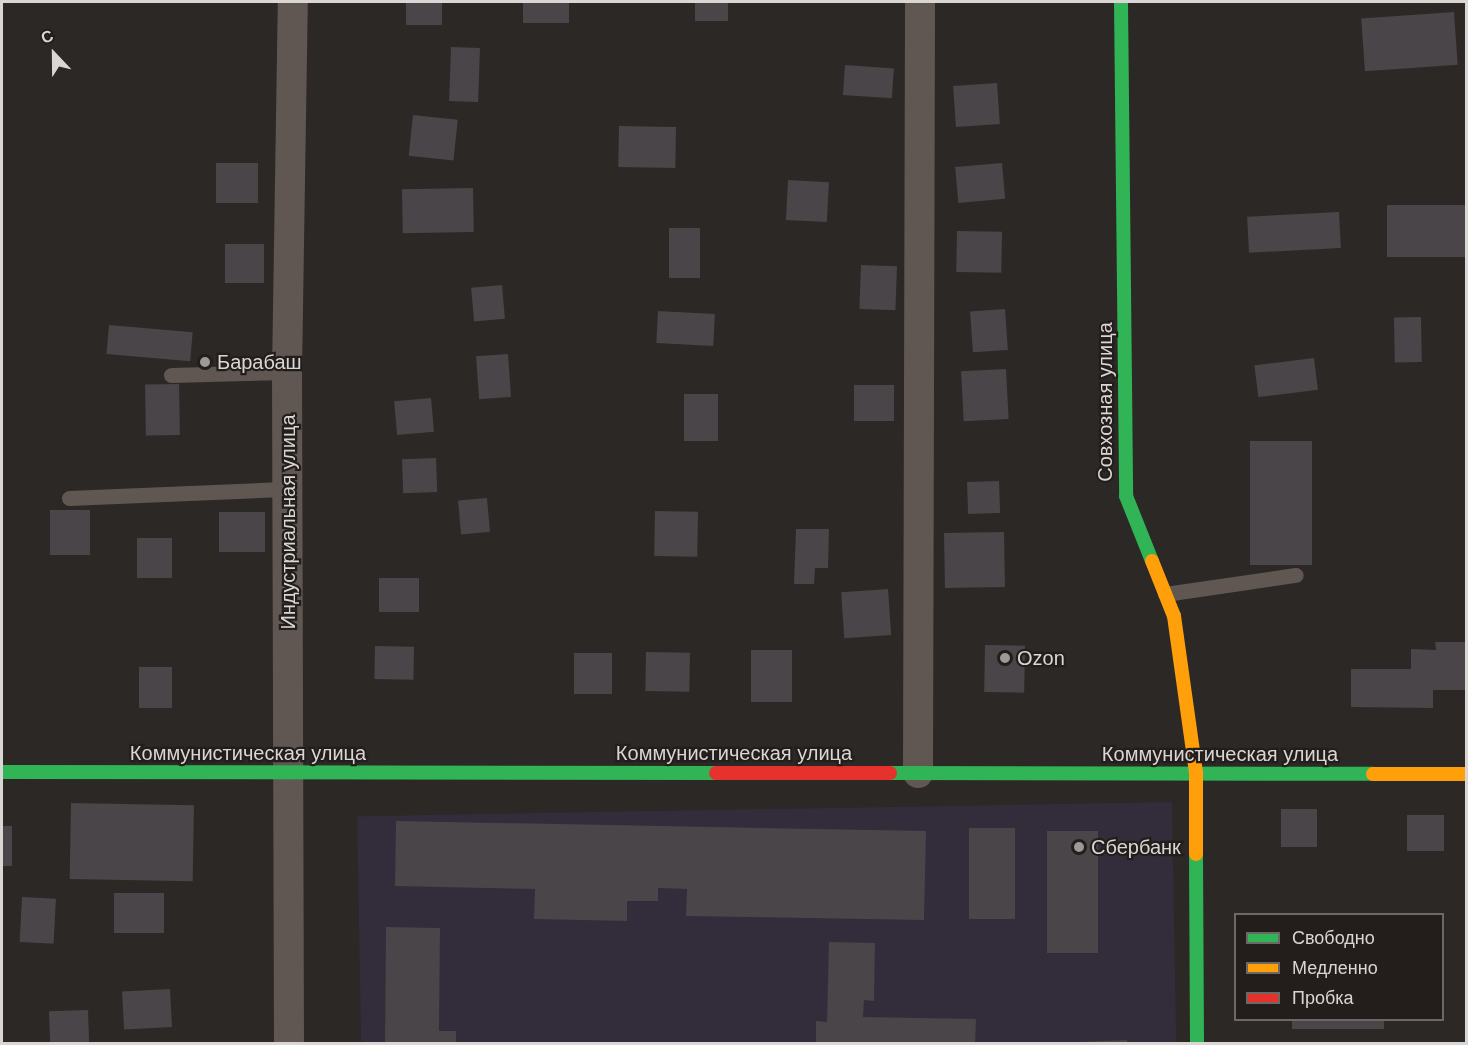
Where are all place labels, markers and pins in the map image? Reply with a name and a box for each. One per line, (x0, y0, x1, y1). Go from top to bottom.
place label: Барабаш (217, 350, 302, 374)
marker: Барабаш (198, 355, 212, 369)
place label: Ozon (1017, 646, 1065, 670)
marker: Ozon (998, 651, 1012, 665)
place label: Сбербанк (1091, 835, 1181, 859)
marker: Сбербанк (1072, 840, 1086, 854)

